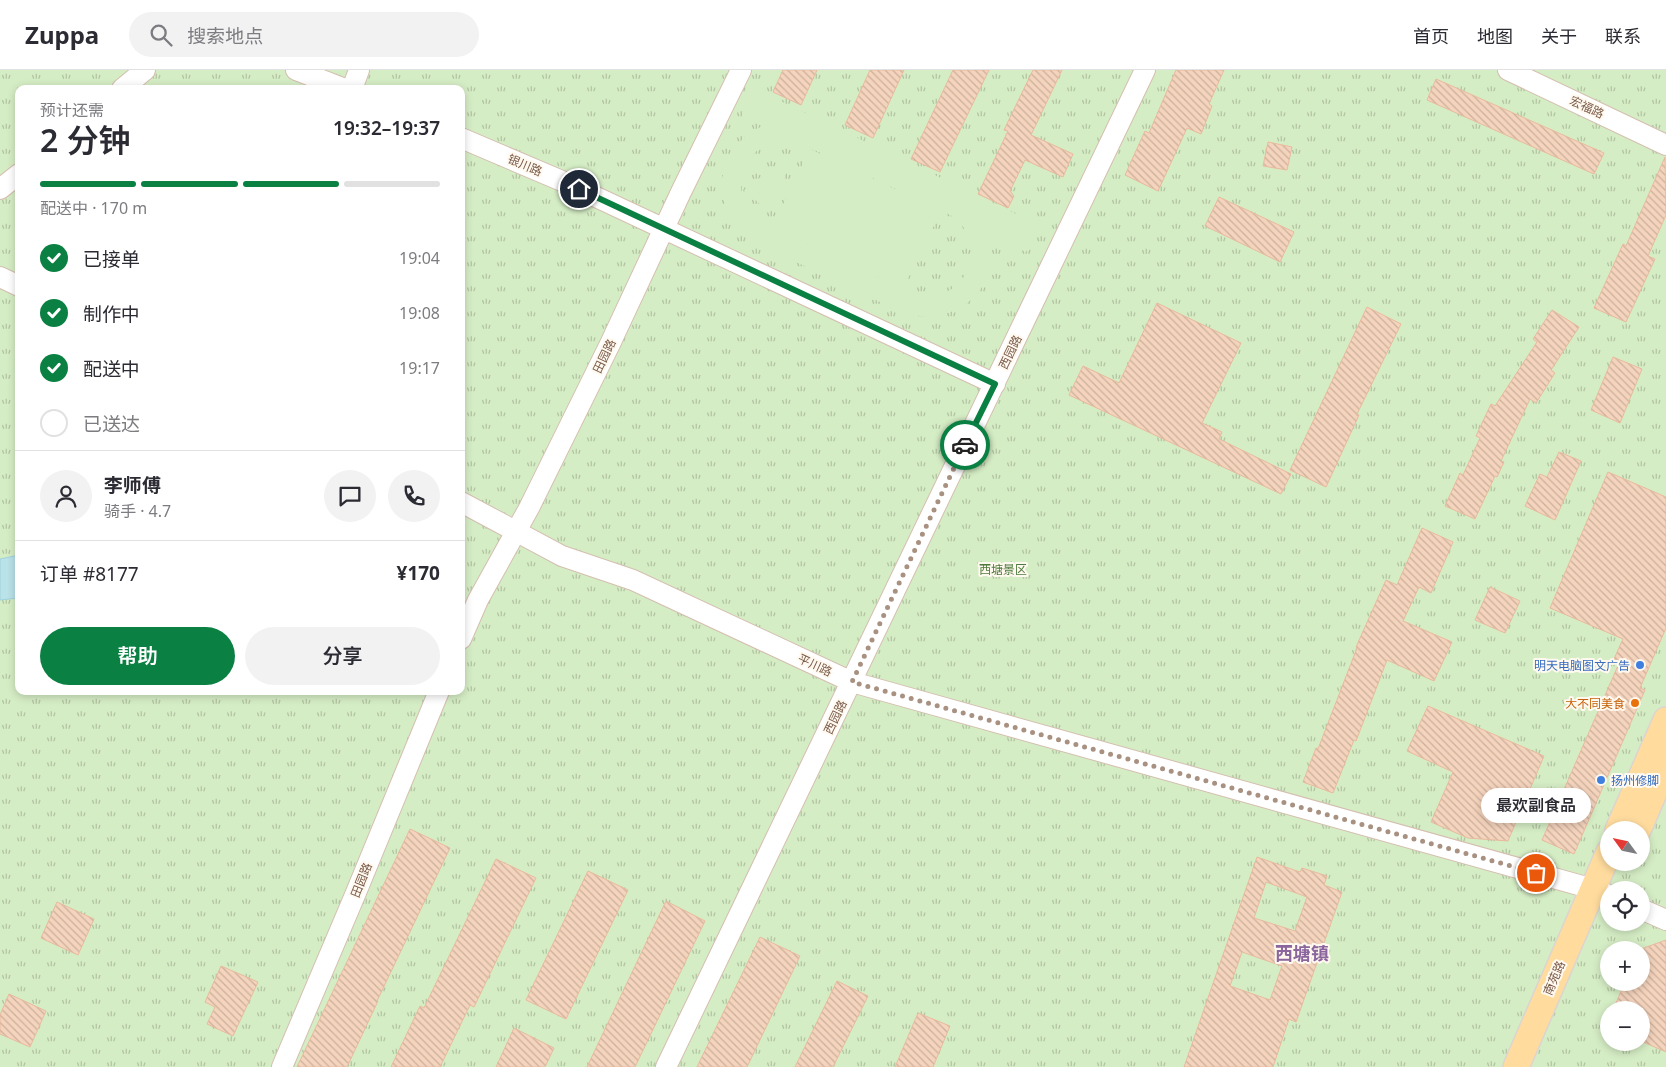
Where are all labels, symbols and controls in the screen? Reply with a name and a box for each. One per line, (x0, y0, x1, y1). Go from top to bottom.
search box (129, 12, 479, 57)
text: Zuppa (25, 18, 99, 51)
icon: search (147, 21, 175, 49)
text: 搜索地点 (187, 23, 263, 49)
text: 首页 (1413, 24, 1449, 48)
text: 地图 (1477, 24, 1513, 48)
text: 关于 (1541, 24, 1577, 48)
text: 联系 (1605, 24, 1641, 48)
street label: 宏福路 (1567, 92, 1607, 122)
text: 预计还需 (40, 99, 104, 121)
text: 19:32–19:37 (333, 115, 440, 141)
text: 2 分钟 (40, 118, 131, 161)
street label: 银川路 (505, 150, 545, 180)
pin (558, 168, 600, 210)
icon: home (565, 175, 593, 203)
text: 配送中 · 170 m (40, 197, 147, 219)
icon: check (40, 244, 68, 272)
text: 已接单 (83, 246, 140, 272)
text: 19:04 (399, 247, 440, 269)
icon: check (40, 299, 68, 327)
text: 制作中 (83, 301, 140, 327)
text: 19:08 (399, 302, 440, 324)
street label: 西园路 (994, 332, 1026, 372)
street label: 田园路 (588, 336, 620, 376)
icon: check (40, 354, 68, 382)
text: 配送中 (83, 356, 140, 382)
text: 19:17 (399, 357, 440, 379)
text: 已送达 (83, 411, 140, 437)
courier (940, 420, 990, 470)
icon: car (951, 431, 979, 459)
button: person (40, 470, 92, 522)
button: chat (324, 470, 376, 522)
button: phone (388, 470, 440, 522)
text: 李师傅 (104, 472, 161, 498)
text: 骑手 · 4.7 (104, 500, 171, 522)
text: ¥170 (397, 560, 440, 586)
text: 订单 #8177 (40, 561, 139, 587)
park label: 西塘景区 (979, 561, 1027, 578)
button: 帮助 (40, 627, 235, 685)
button: 分享 (245, 627, 440, 685)
street label: 平川路 (795, 650, 835, 680)
place label: 明天电脑图文广告 (1534, 657, 1630, 674)
marker: 明天电脑图文广告 (1634, 659, 1646, 671)
place label: 大不同美食 (1565, 695, 1625, 712)
street label: 西园路 (819, 697, 851, 737)
marker: 大不同美食 (1629, 697, 1641, 709)
place label: 扬州修脚 (1611, 772, 1659, 789)
marker: 扬州修脚 (1595, 774, 1607, 786)
callout: 最欢副食品 (1481, 788, 1591, 823)
text: 最欢副食品 (1496, 794, 1576, 816)
north arrow (1600, 821, 1650, 871)
map controls (1600, 821, 1650, 1051)
pin (1515, 852, 1557, 894)
icon: bag (1522, 859, 1550, 887)
street label: 田园路 (346, 860, 376, 900)
button: locate (1600, 881, 1650, 931)
district label: 西塘镇 (1275, 941, 1329, 965)
button: + (1600, 941, 1650, 991)
street label: 南苑路 (1539, 958, 1569, 998)
button: − (1600, 1001, 1650, 1051)

